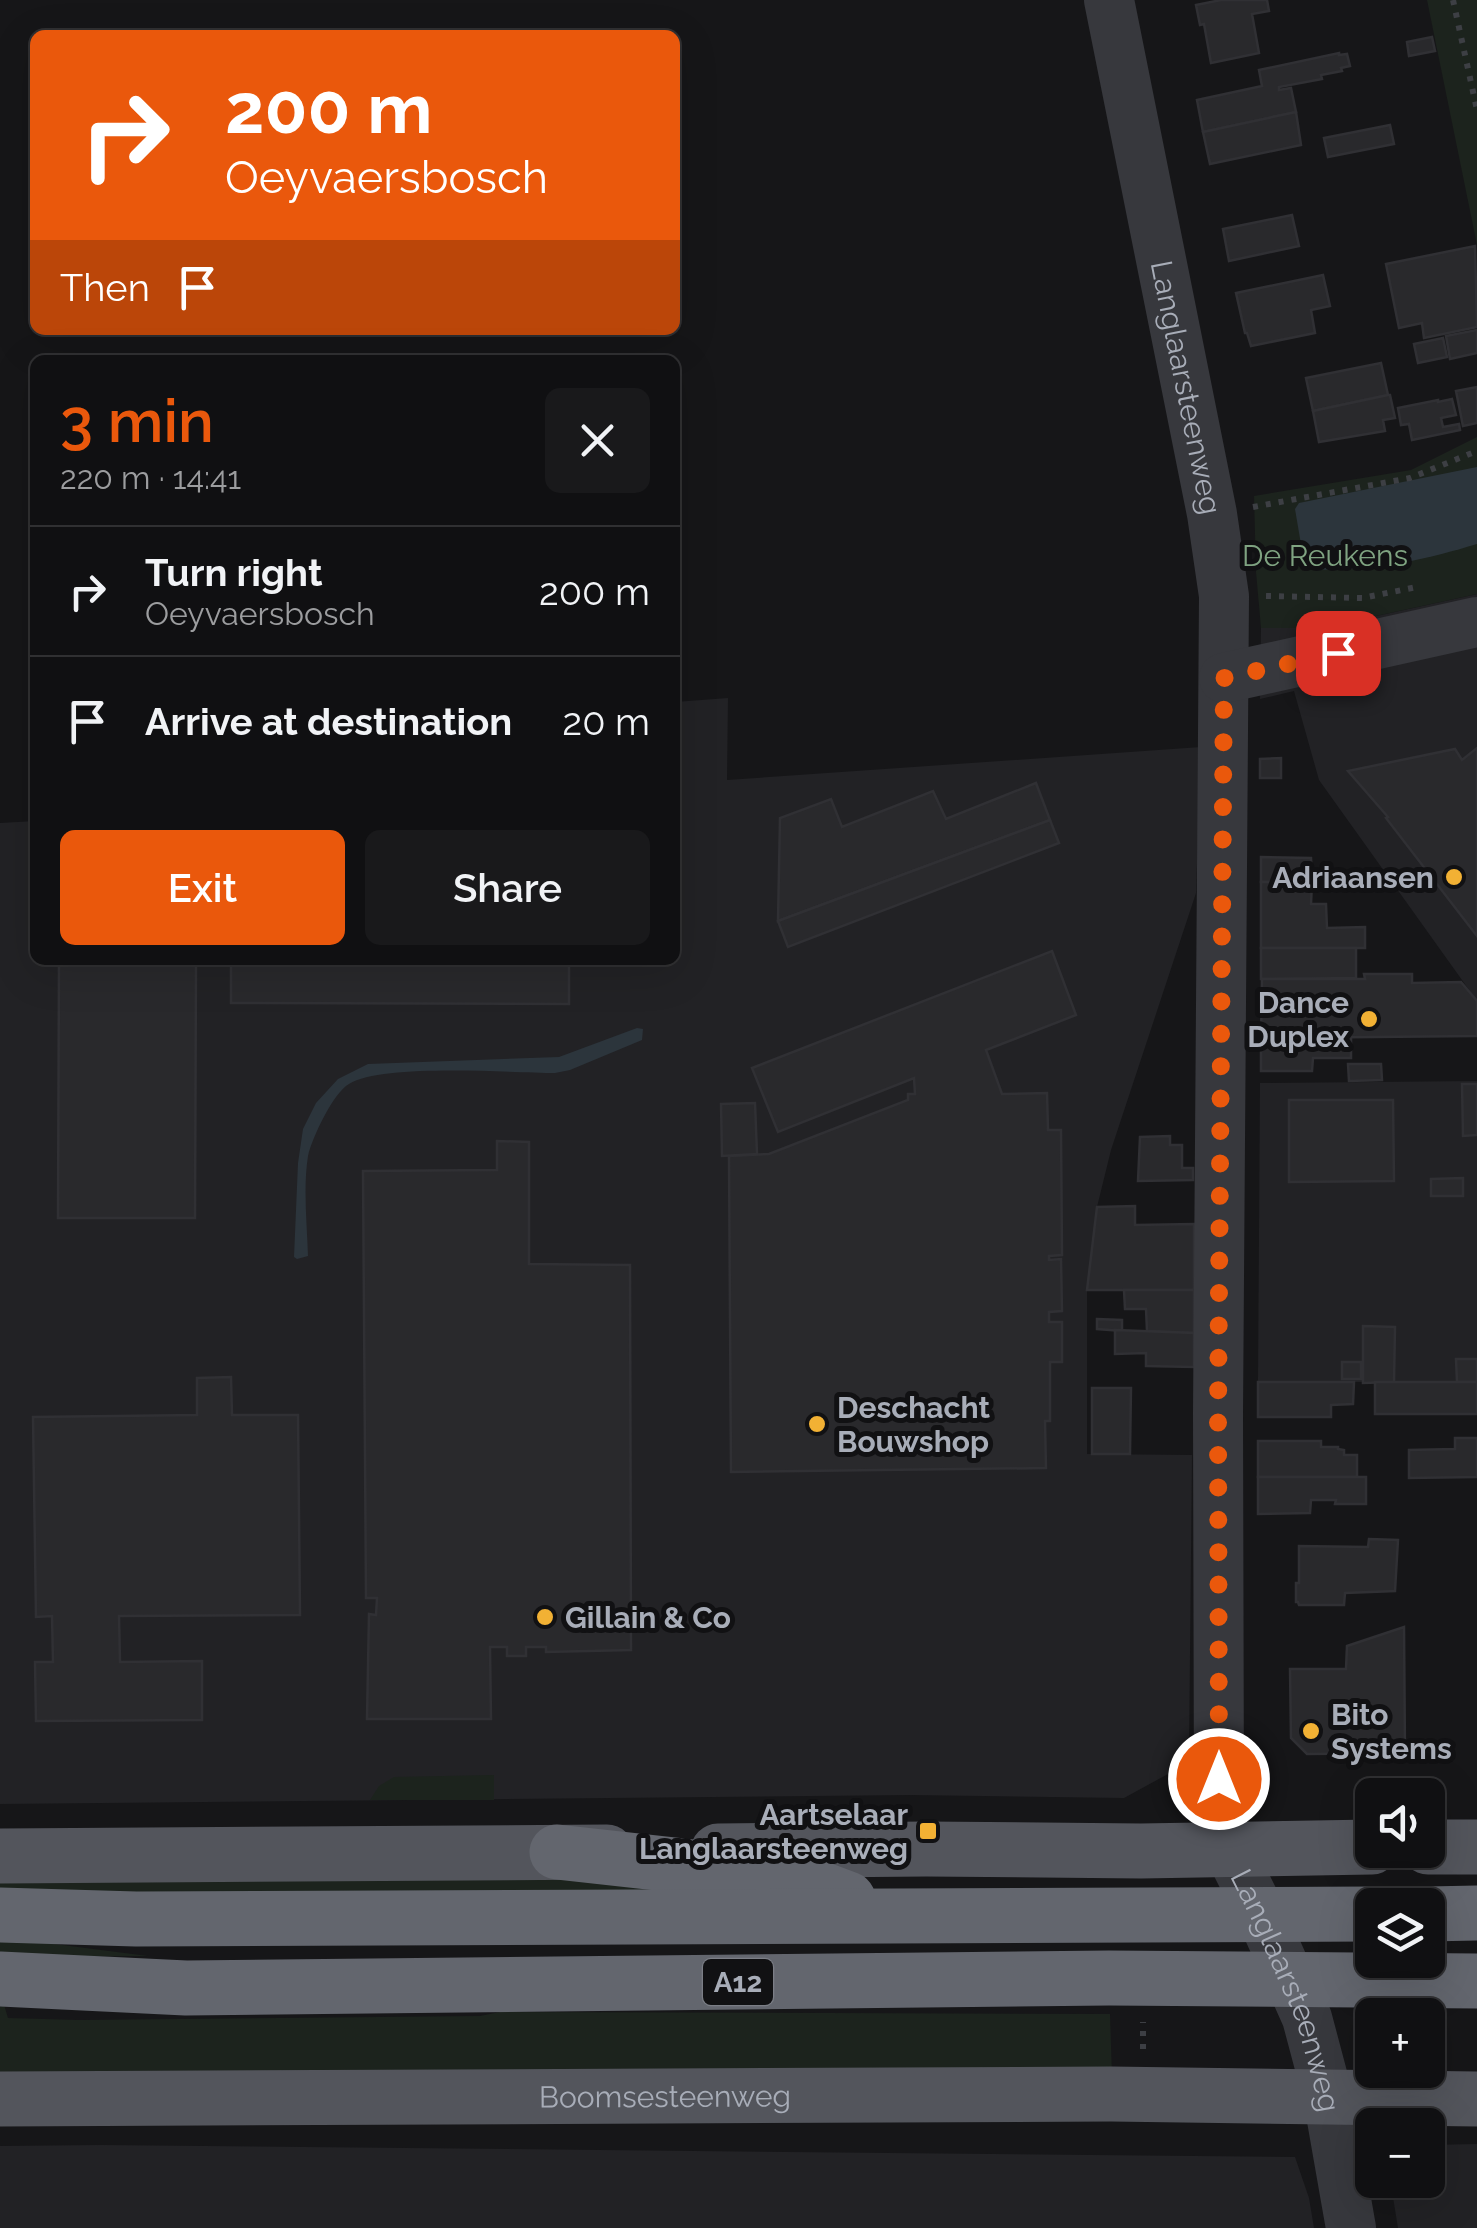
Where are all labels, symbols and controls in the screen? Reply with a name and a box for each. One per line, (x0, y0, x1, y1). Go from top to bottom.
text: 200 m (225, 67, 432, 149)
icon: right (60, 70, 190, 200)
text: Oeyvaersbosch (225, 151, 548, 204)
street label: Langlaarsteenweg (1144, 257, 1229, 517)
icon: arrive (170, 260, 225, 315)
text: Then (60, 265, 150, 310)
text: 3 min (60, 386, 214, 456)
button: close (545, 388, 650, 493)
text: 220 m · 14:41 (60, 459, 241, 496)
park label: De Reukens (1242, 538, 1408, 573)
text: Turn right (145, 550, 322, 595)
icon: right (60, 564, 115, 619)
text: 200 m (539, 569, 650, 614)
text: Oeyvaersbosch (145, 595, 375, 632)
pin (1296, 611, 1381, 696)
icon: arrive (1311, 626, 1366, 681)
icon: arrive (60, 694, 115, 749)
text: Arrive at destination (145, 699, 512, 744)
text: 20 m (562, 699, 650, 744)
button: Exit (60, 830, 345, 945)
button: Share (365, 830, 650, 945)
place label: Adriaansen (1272, 860, 1434, 895)
marker: Adriaansen (1443, 866, 1465, 888)
place label: Dance Duplex (1247, 985, 1349, 1054)
marker: Dance Duplex (1358, 1008, 1380, 1030)
place label: Deschacht Bouwshop (837, 1390, 990, 1459)
marker: Deschacht Bouwshop (806, 1413, 828, 1435)
place label: Gillain & Co (565, 1600, 731, 1635)
marker: Gillain & Co (534, 1606, 556, 1628)
place label: Bito Systems (1331, 1697, 1452, 1766)
marker: Bito Systems (1300, 1720, 1322, 1742)
position arrow (1167, 1727, 1271, 1831)
map controls (1355, 1778, 1445, 2198)
button: sound (1355, 1778, 1445, 1868)
place label: Aartselaar Langlaarsteenweg (639, 1797, 908, 1866)
marker: Aartselaar Langlaarsteenweg (917, 1820, 939, 1842)
street label: Langlaarsteenweg (1224, 1863, 1348, 2114)
button: layers (1355, 1888, 1445, 1978)
road number: A12 (703, 1959, 773, 2005)
button: + (1355, 1998, 1445, 2088)
street label: Boomsesteenweg (539, 2078, 791, 2114)
button: − (1355, 2108, 1445, 2198)

